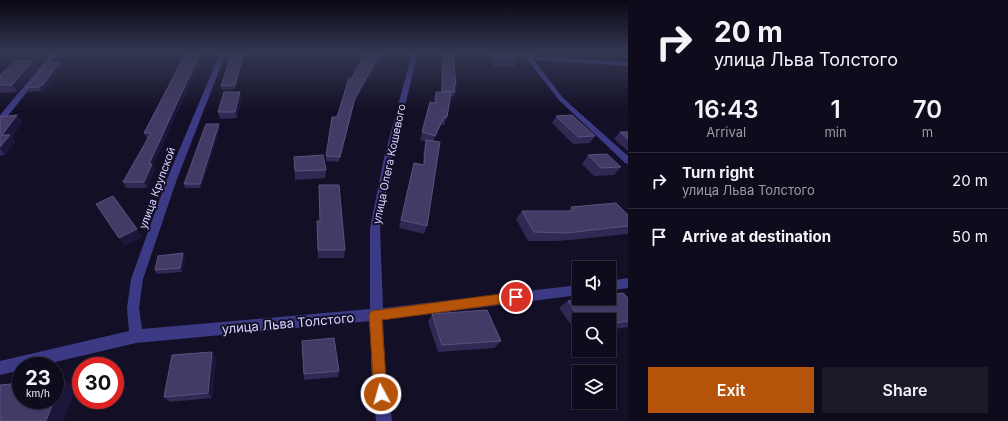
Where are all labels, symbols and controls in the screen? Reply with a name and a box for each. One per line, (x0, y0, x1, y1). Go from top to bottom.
text: 20 m (714, 15, 783, 49)
icon: right (648, 16, 700, 68)
text: улица Льва Толстого (714, 49, 898, 70)
text: 16:43 (694, 95, 758, 124)
text: 1 (830, 95, 841, 124)
text: 70 (913, 95, 942, 124)
street label: улица Олега Кошевого (369, 102, 409, 225)
text: Arrival (706, 124, 746, 140)
text: min (824, 124, 847, 140)
text: m (922, 124, 933, 140)
street label: улица Крупской (136, 145, 178, 231)
text: Turn right (682, 163, 754, 182)
icon: right (648, 170, 670, 192)
text: 20 m (952, 171, 988, 190)
text: улица Льва Толстого (682, 182, 815, 198)
icon: arrive (648, 226, 670, 248)
text: Arrive at destination (682, 227, 831, 246)
text: 50 m (952, 227, 988, 246)
map controls (572, 261, 616, 409)
button: sound (572, 261, 616, 305)
pin (499, 280, 533, 314)
icon: arrive (505, 286, 527, 308)
street label: улица Льва Толстого (221, 309, 355, 337)
button: search (572, 313, 616, 357)
speed limit sign: 30 (72, 357, 124, 409)
button: layers (572, 365, 616, 409)
text: 23 (25, 366, 51, 390)
button: Exit (648, 367, 814, 413)
button: Share (822, 367, 988, 413)
position arrow (360, 373, 402, 415)
text: km/h (26, 387, 50, 399)

